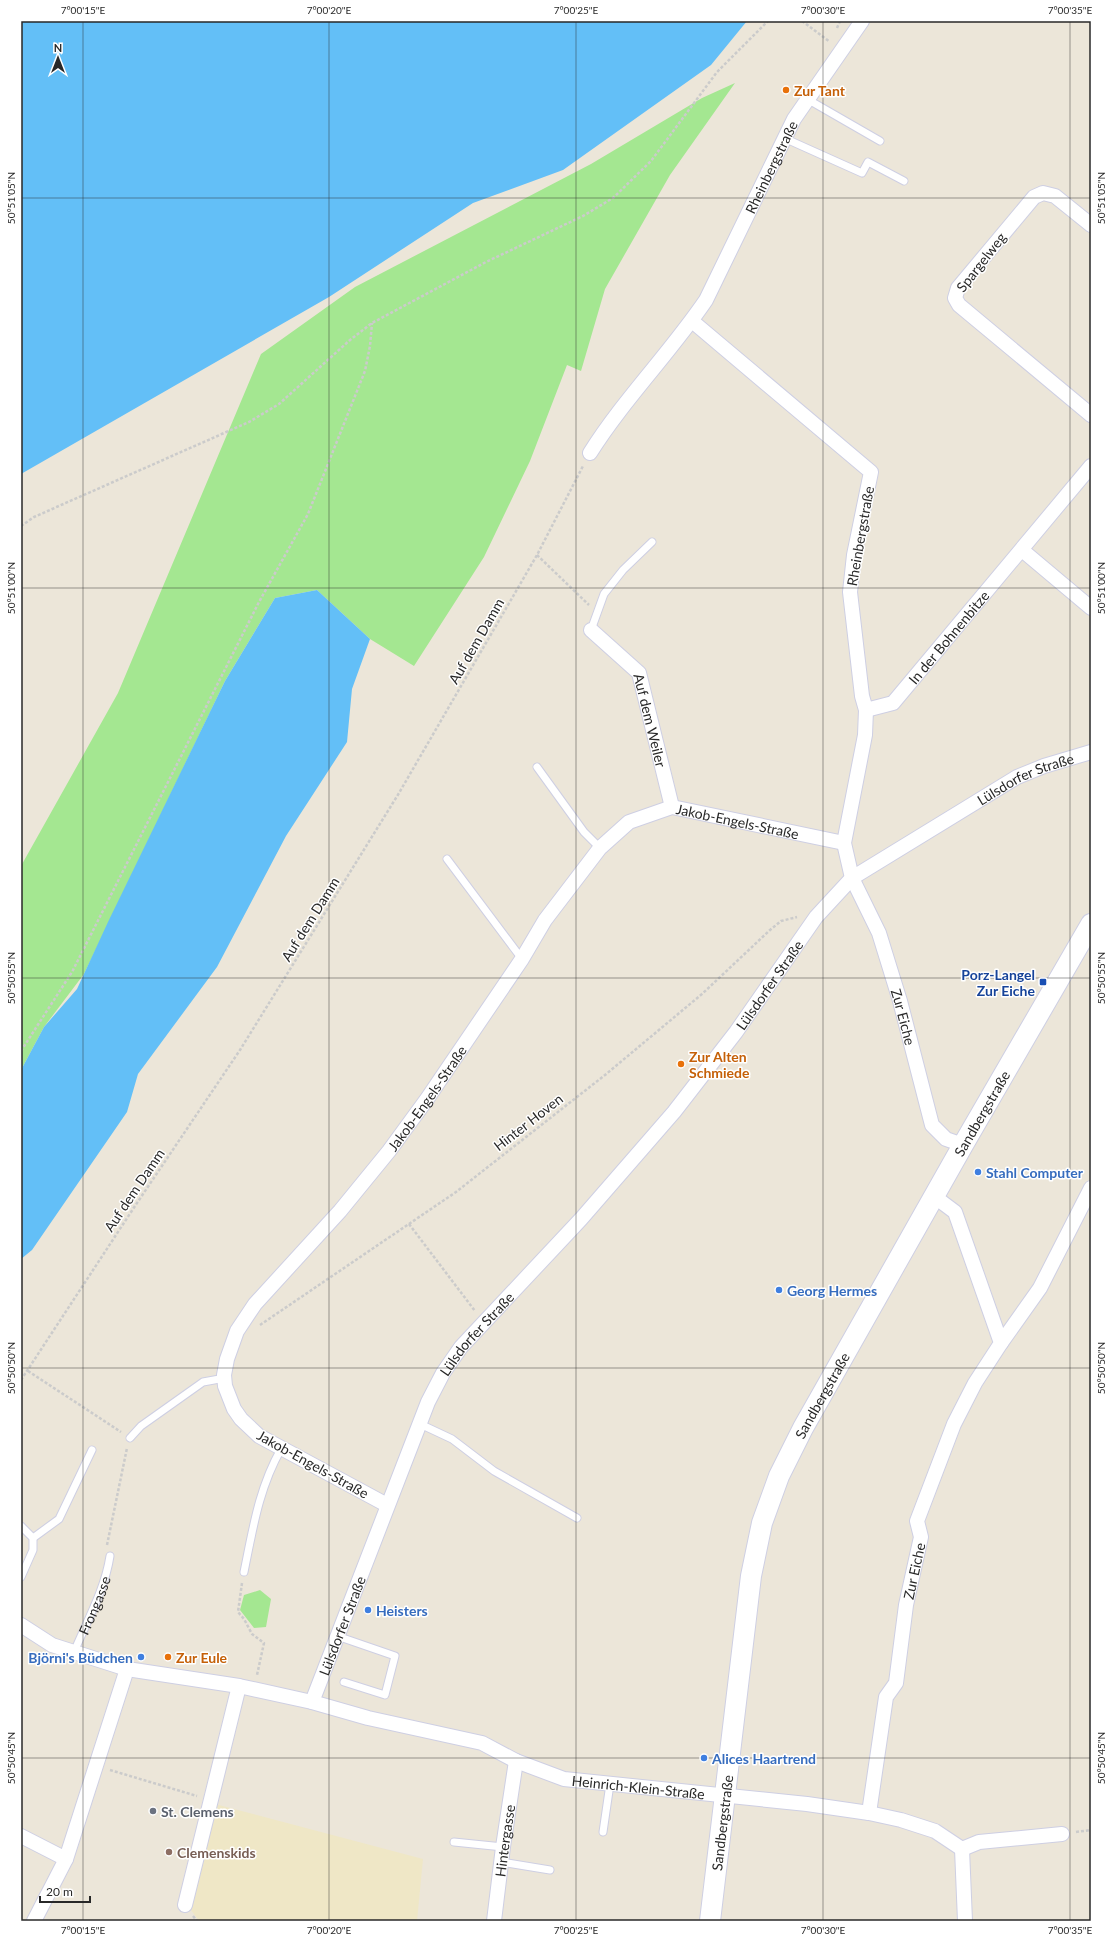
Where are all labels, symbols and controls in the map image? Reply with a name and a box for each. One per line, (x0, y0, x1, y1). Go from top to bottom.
text: 7°00'15"E (61, 4, 106, 16)
text: 7°00'20"E (307, 4, 352, 16)
text: 7°00'25"E (554, 4, 599, 16)
text: 7°00'30"E (801, 4, 846, 16)
text: 7°00'35"E (1048, 4, 1093, 16)
north arrow (38, 38, 78, 78)
text: N (54, 41, 62, 54)
place label: Zur Tant (794, 82, 846, 99)
marker: Zur Tant (781, 85, 791, 95)
street label: Rheinbergstraße (741, 118, 800, 216)
text: 50°51'05"N (5, 172, 17, 224)
text: 50°51'05"N (1095, 172, 1107, 224)
street label: Spargelweg (953, 229, 1009, 295)
street label: Rheinbergstraße (843, 485, 877, 587)
text: 50°51'00"N (5, 562, 17, 614)
text: 50°51'00"N (1095, 562, 1107, 614)
street label: In der Bohnenbitze (904, 587, 992, 687)
street label: Auf dem Damm (445, 595, 507, 687)
street label: Auf dem Weiler (631, 672, 670, 769)
street label: Lülsdorfer Straße (974, 749, 1076, 808)
street label: Jakob-Engels-Straße (675, 800, 800, 842)
street label: Auf dem Damm (277, 874, 343, 964)
street label: Lülsdorfer Straße (732, 937, 806, 1033)
text: 50°50'55"N (5, 952, 17, 1004)
text: 50°50'55"N (1095, 952, 1107, 1004)
place label: Porz-Langel Zur Eiche (961, 966, 1036, 999)
marker: Porz-Langel Zur Eiche (1038, 977, 1048, 987)
street label: Zur Eiche (888, 986, 919, 1047)
street label: Jakob-Engels-Straße (384, 1042, 469, 1154)
place label: Zur Alten Schmiede (689, 1048, 750, 1081)
marker: Zur Alten Schmiede (676, 1059, 686, 1069)
street label: Sandbergstraße (950, 1067, 1013, 1159)
street label: Hinter Hoven (490, 1090, 566, 1154)
street label: Auf dem Damm (100, 1145, 168, 1235)
place label: Stahl Computer (986, 1164, 1084, 1181)
marker: Stahl Computer (973, 1167, 983, 1177)
place label: Georg Hermes (787, 1282, 877, 1299)
marker: Georg Hermes (774, 1285, 784, 1295)
street label: Lülsdorfer Straße (436, 1288, 517, 1379)
text: 50°50'50"N (5, 1342, 17, 1394)
text: 50°50'50"N (1095, 1342, 1107, 1394)
street label: Sandbergstraße (791, 1349, 853, 1441)
street label: Jakob-Engels-Straße (254, 1426, 372, 1502)
street label: Zur Eiche (899, 1541, 928, 1601)
street label: Lülsdorfer Straße (315, 1573, 368, 1678)
street label: Frongasse (74, 1574, 113, 1637)
place label: Heisters (376, 1602, 428, 1619)
marker: Heisters (363, 1605, 373, 1615)
place label: Björni's Büdchen (28, 1649, 133, 1666)
place label: Zur Eule (176, 1649, 228, 1666)
marker: Björni's Büdchen (136, 1652, 146, 1662)
marker: Zur Eule (163, 1652, 173, 1662)
text: 50°50'45"N (5, 1732, 17, 1784)
text: 50°50'45"N (1095, 1732, 1107, 1784)
place label: Alices Haartrend (711, 1750, 816, 1767)
marker: Alices Haartrend (699, 1753, 709, 1763)
street label: Heinrich-Klein-Straße (571, 1771, 706, 1802)
street label: Sandbergstraße (708, 1774, 736, 1871)
place label: St. Clemens (161, 1803, 234, 1820)
street label: Hintergasse (491, 1803, 518, 1878)
marker: St. Clemens (148, 1806, 158, 1816)
place label: Clemenskids (177, 1844, 256, 1861)
marker: Clemenskids (164, 1847, 174, 1857)
scale bar (40, 1878, 90, 1904)
text: 20 m (46, 1884, 73, 1899)
text: 7°00'15"E (61, 1924, 106, 1936)
text: 7°00'20"E (307, 1924, 352, 1936)
text: 7°00'25"E (554, 1924, 599, 1936)
text: 7°00'30"E (801, 1924, 846, 1936)
text: 7°00'35"E (1048, 1924, 1093, 1936)

